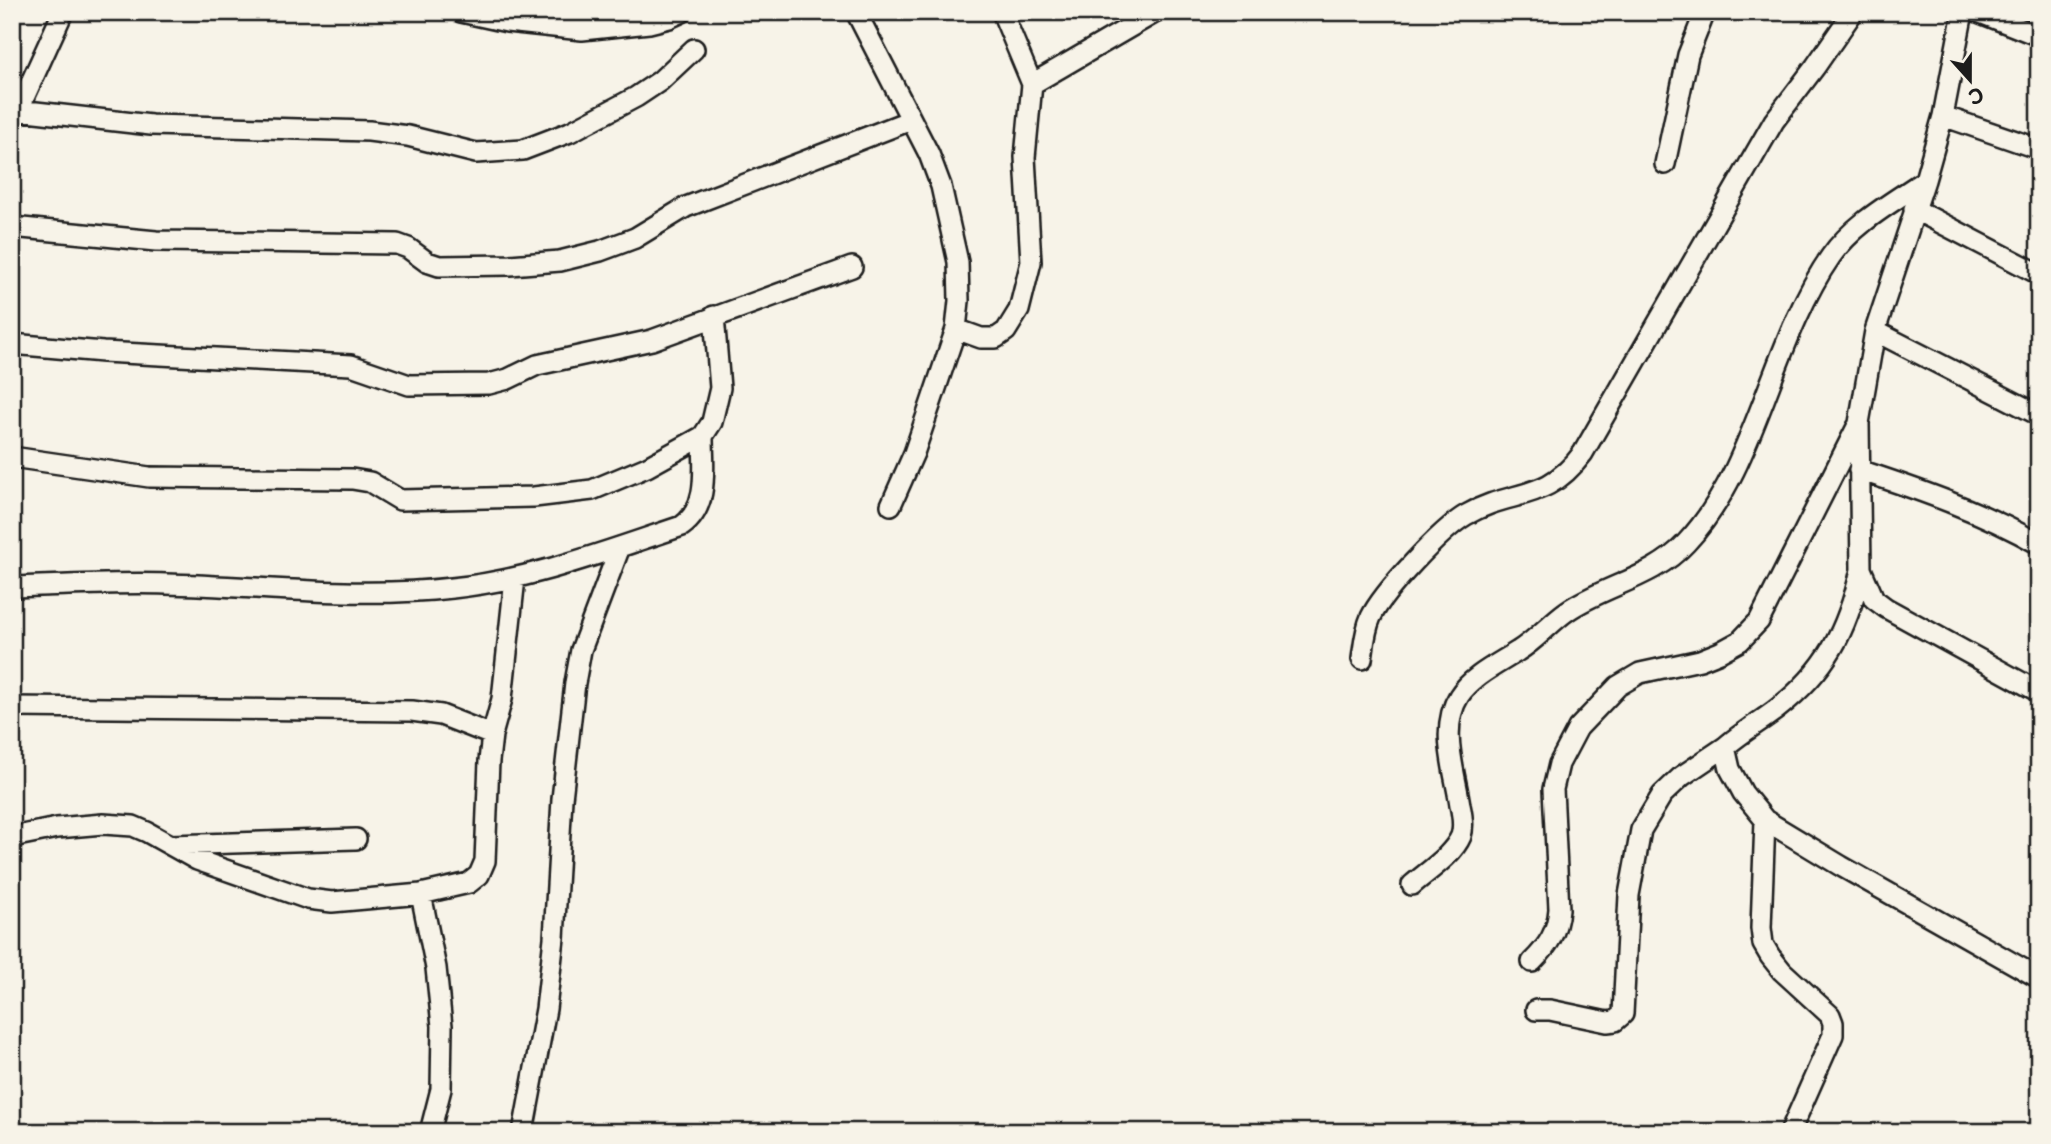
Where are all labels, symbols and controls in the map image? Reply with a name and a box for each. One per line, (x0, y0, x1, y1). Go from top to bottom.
north arrow (1936, 46, 2006, 116)
text: С (1965, 81, 1988, 112)

